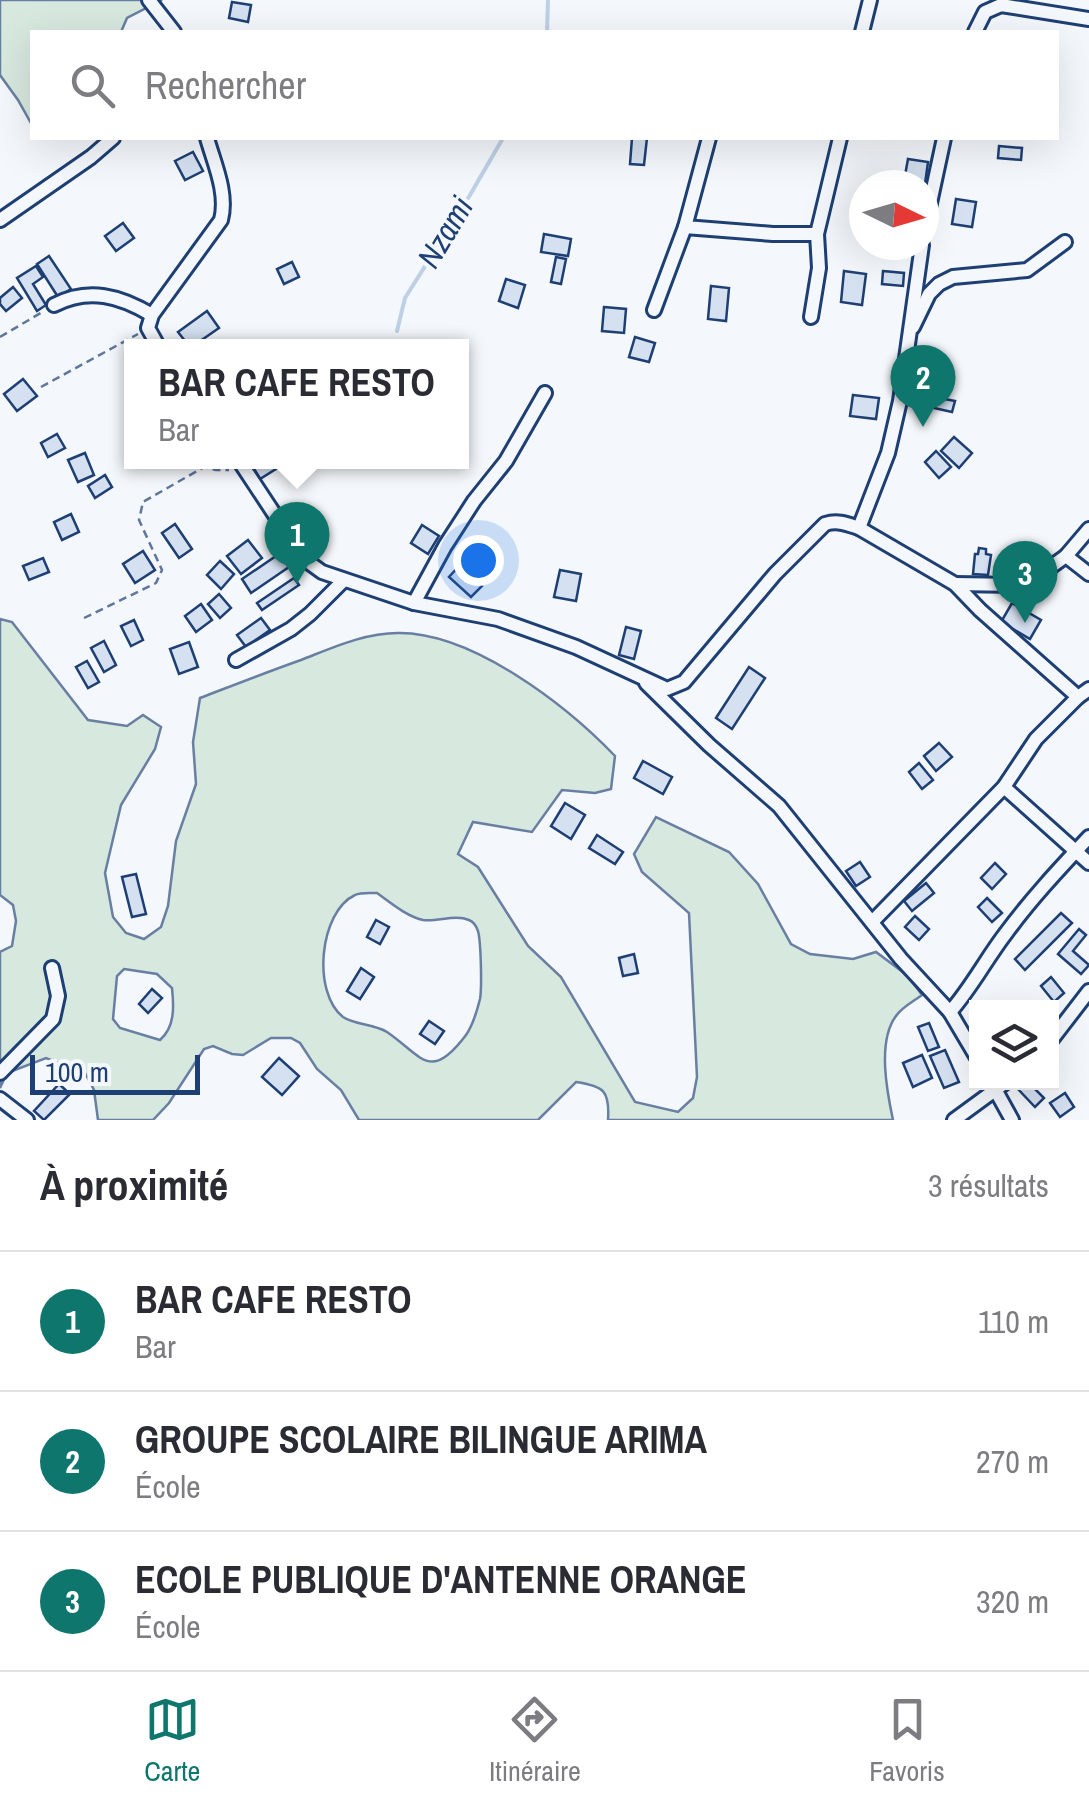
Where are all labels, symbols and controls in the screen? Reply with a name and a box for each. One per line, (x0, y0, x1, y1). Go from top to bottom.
search box (30, 30, 1059, 140)
icon: search (65, 58, 120, 113)
text: Rechercher (145, 60, 306, 111)
north arrow (849, 170, 939, 260)
water label: Nzami (407, 188, 483, 276)
popup (124, 339, 469, 469)
pin: 2 (890, 344, 956, 427)
text: BAR CAFE RESTO (158, 357, 435, 408)
text: Bar (158, 408, 199, 451)
pin: 1 (264, 502, 330, 584)
your location (453, 535, 504, 586)
pin: 3 (992, 540, 1058, 623)
map controls (969, 1000, 1059, 1090)
button: layers (969, 1000, 1059, 1090)
scale bar (30, 1050, 200, 1094)
text: 100 m (45, 1053, 109, 1091)
text: À proximité (40, 1157, 228, 1213)
text: 3 résultats (928, 1164, 1049, 1207)
text: BAR CAFE RESTO (135, 1274, 411, 1325)
text: 1 (65, 1300, 80, 1343)
text: 110 m (978, 1300, 1049, 1343)
text: Bar (135, 1325, 176, 1368)
text: GROUPE SCOLAIRE BILINGUE ARIMA (135, 1414, 707, 1465)
text: 2 (65, 1440, 80, 1483)
text: 270 m (976, 1440, 1049, 1483)
text: École (135, 1465, 201, 1508)
text: ECOLE PUBLIQUE D'ANTENNE ORANGE (135, 1554, 747, 1605)
text: 3 (65, 1580, 80, 1623)
text: 320 m (976, 1580, 1049, 1623)
text: École (135, 1605, 201, 1648)
tab: Carte (144, 1692, 200, 1790)
tab: Itinéraire (489, 1692, 581, 1790)
tab: Favoris (869, 1692, 945, 1790)

